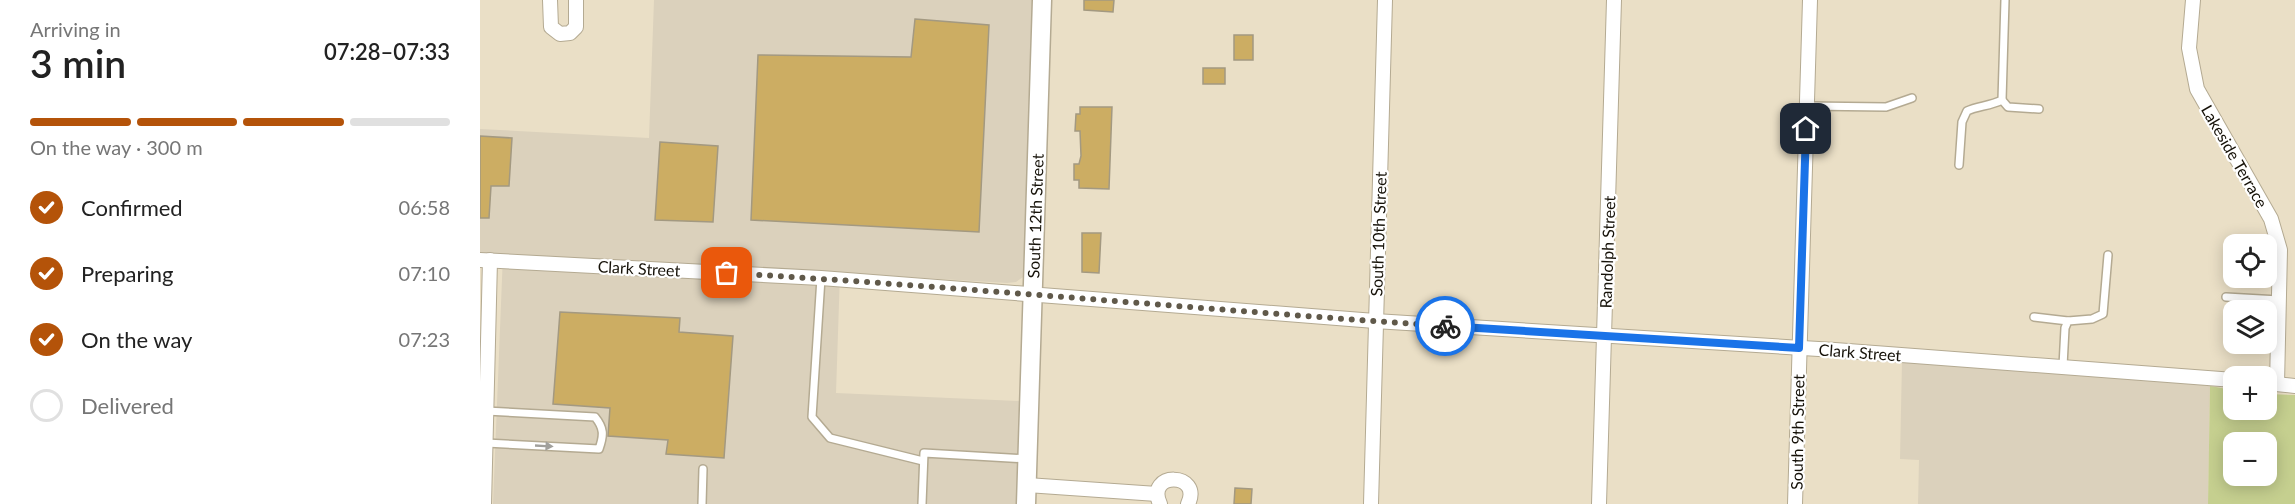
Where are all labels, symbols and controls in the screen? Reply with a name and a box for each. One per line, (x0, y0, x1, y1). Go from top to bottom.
text: Arriving in (30, 17, 121, 41)
text: 07:28–07:33 (324, 38, 450, 65)
text: 3 min (30, 40, 126, 86)
street label: Lakeside Terrace (2198, 101, 2272, 211)
pin (1780, 103, 1831, 154)
icon: home (1789, 112, 1822, 145)
text: On the way · 300 m (30, 135, 203, 159)
street label: South 12th Street (1023, 153, 1047, 279)
street label: South 10th Street (1366, 171, 1390, 297)
icon: check (30, 191, 63, 224)
text: Confirmed (81, 194, 183, 221)
text: 06:58 (399, 195, 450, 219)
street label: Randolph Street (1596, 195, 1618, 309)
map controls (2223, 234, 2277, 486)
button: locate (2223, 234, 2277, 288)
pin (701, 247, 752, 298)
street label: Clark Street (597, 256, 681, 280)
icon: bag (710, 256, 743, 289)
icon: check (30, 257, 63, 290)
text: Preparing (81, 260, 173, 287)
text: 07:10 (399, 261, 450, 285)
courier (1415, 296, 1475, 356)
button: layers (2223, 300, 2277, 354)
icon: bike (1429, 310, 1462, 343)
icon: check (30, 323, 63, 356)
text: On the way (81, 326, 192, 353)
text: 07:23 (399, 327, 450, 351)
street label: Clark Street (1818, 340, 1902, 364)
button: + (2223, 366, 2277, 420)
street label: South 9th Street (1786, 374, 1808, 490)
text: Delivered (81, 392, 174, 419)
button: − (2223, 432, 2277, 486)
one-way arrow (535, 441, 554, 450)

